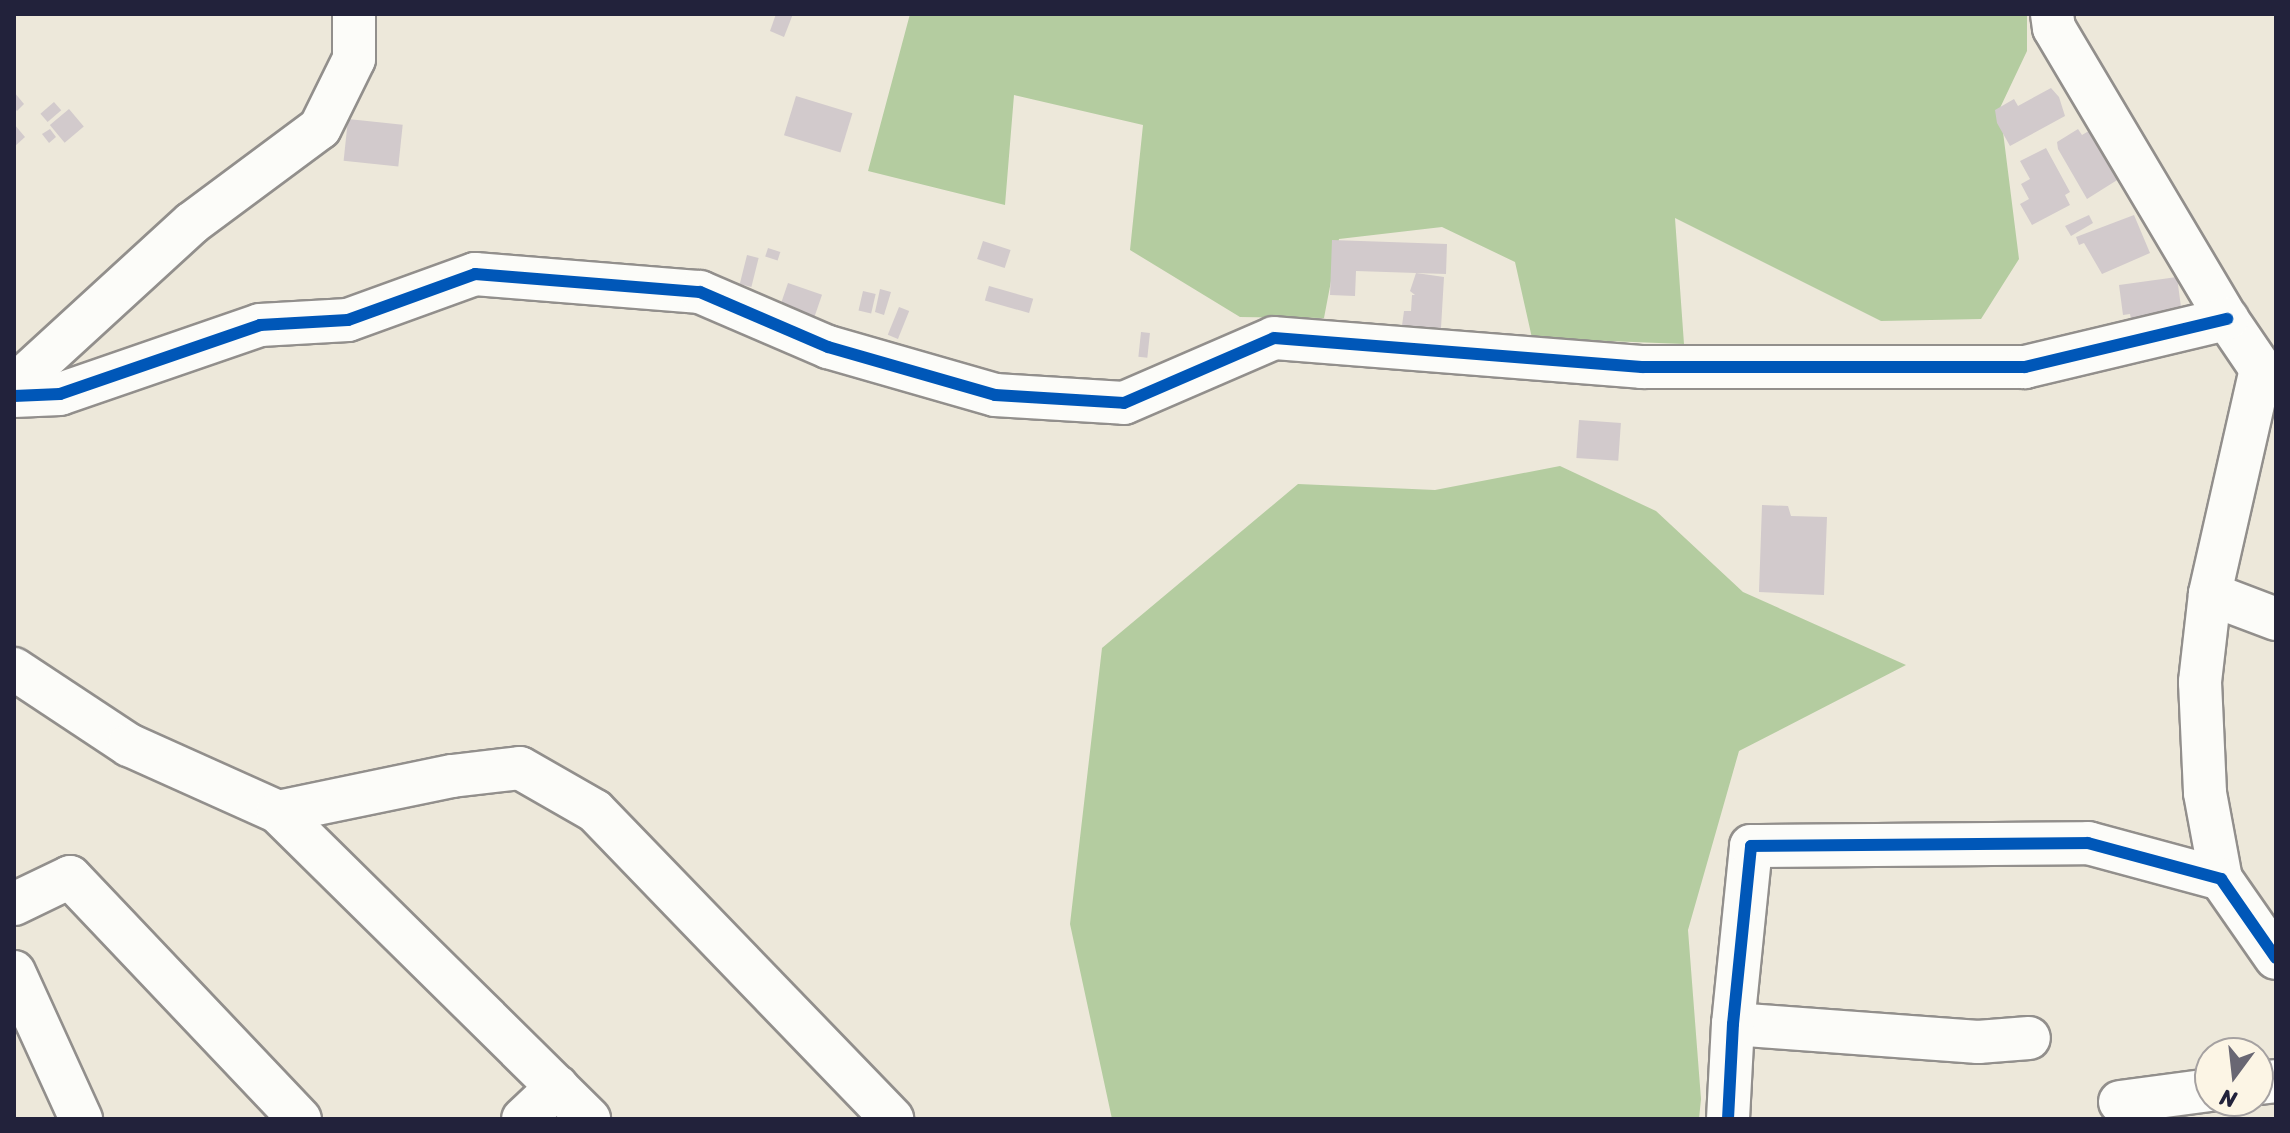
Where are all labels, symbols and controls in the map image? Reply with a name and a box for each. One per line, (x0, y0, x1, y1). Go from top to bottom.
north arrow (2194, 1037, 2274, 1117)
text: N (2216, 1078, 2241, 1120)

